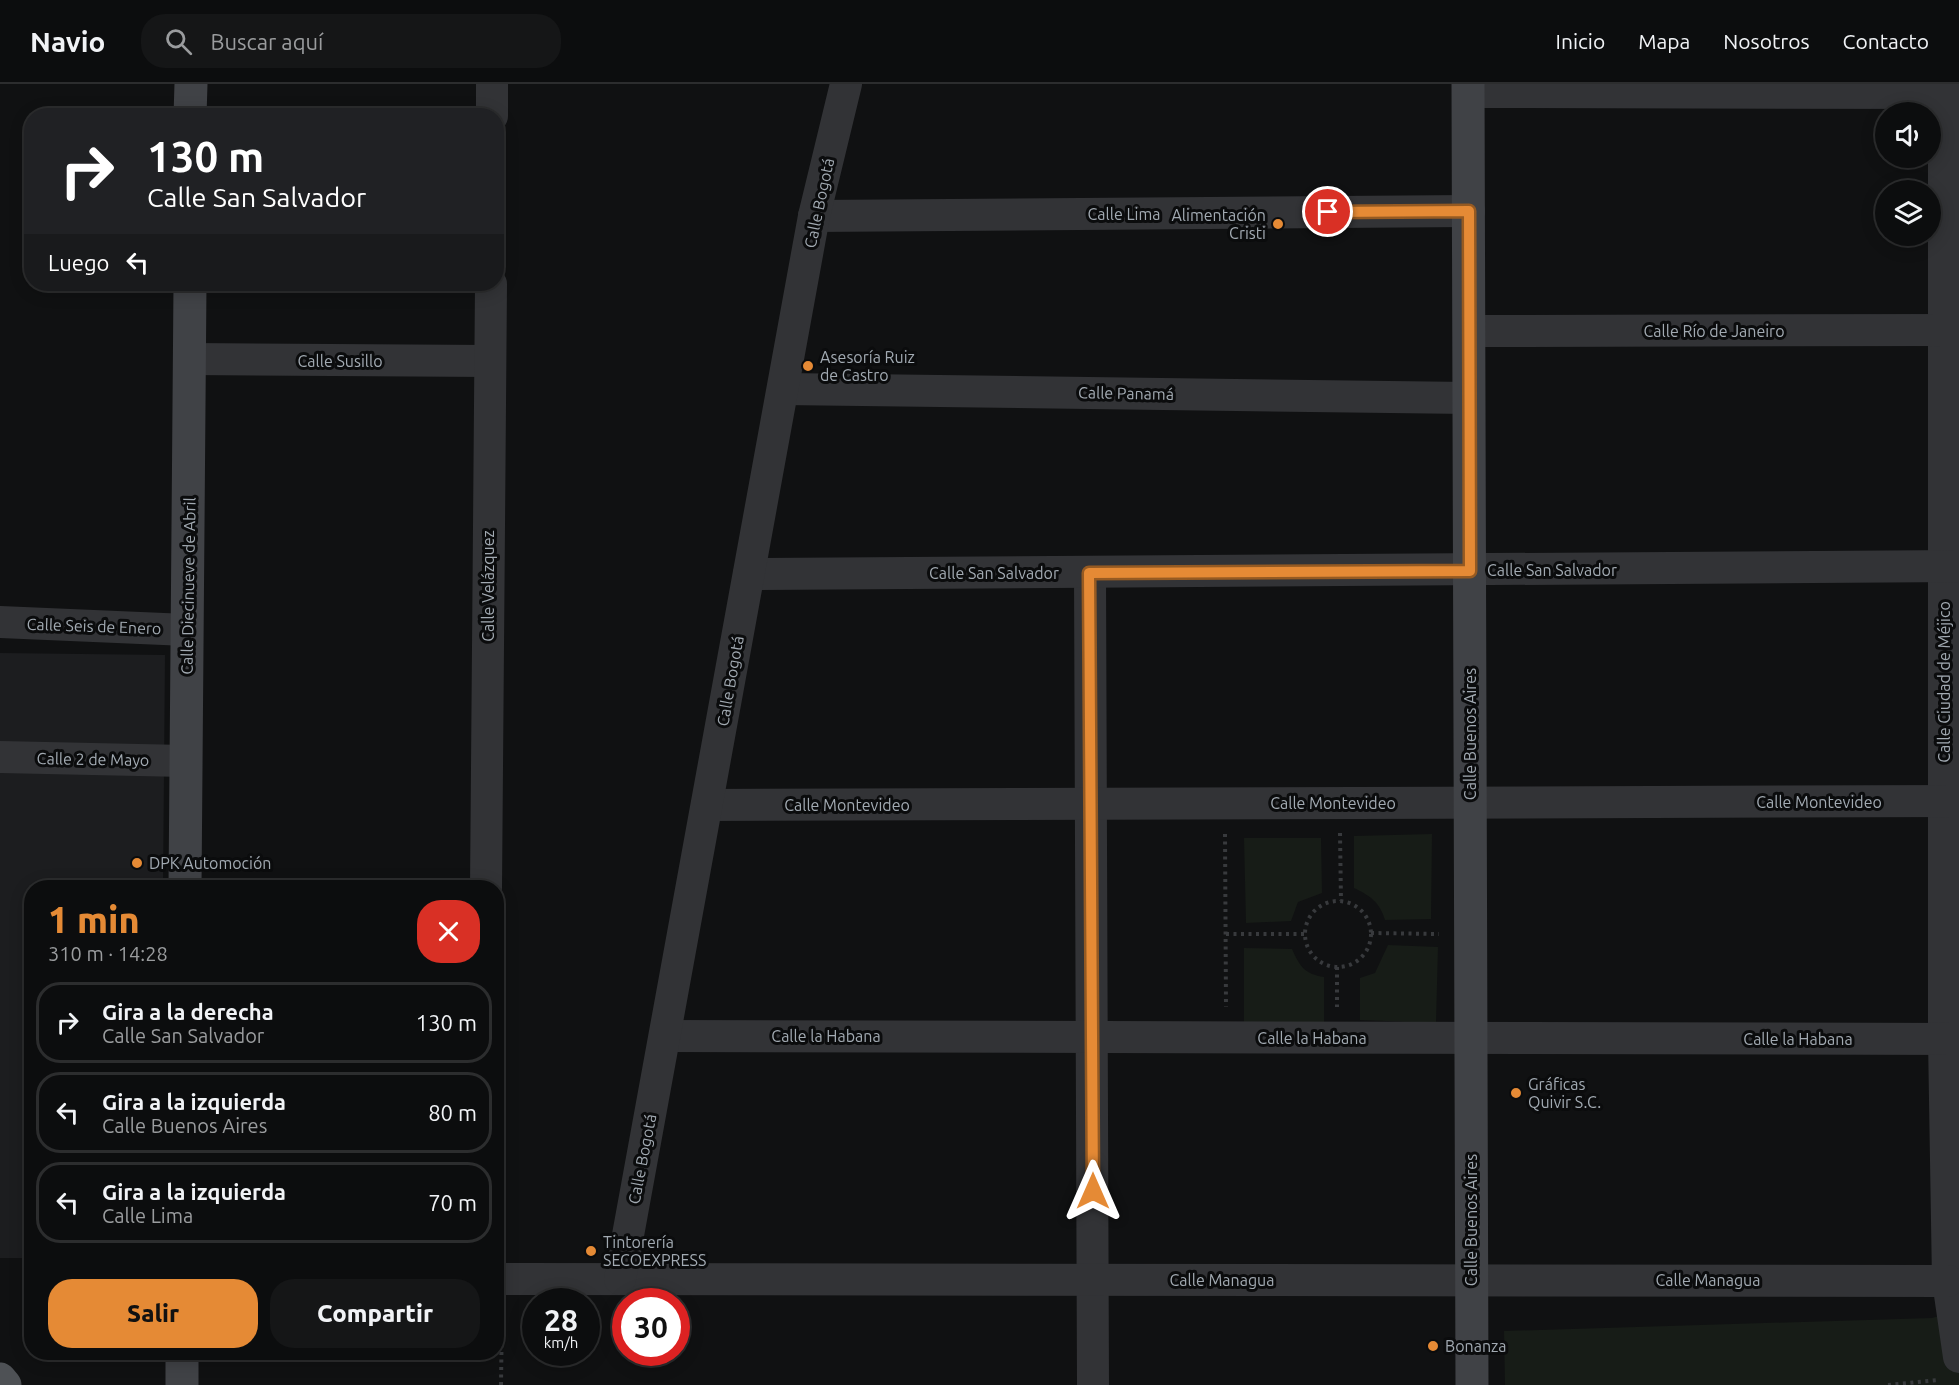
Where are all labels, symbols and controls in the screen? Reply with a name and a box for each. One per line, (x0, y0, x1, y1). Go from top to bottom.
search box (141, 14, 561, 68)
icon: search (162, 25, 195, 58)
text: Navio (30, 26, 105, 57)
text: Buscar aquí (210, 29, 323, 54)
text: Inicio (1556, 29, 1605, 53)
text: Mapa (1638, 29, 1690, 53)
text: Nosotros (1723, 29, 1810, 53)
text: Contacto (1843, 29, 1929, 53)
map controls (1875, 102, 1941, 246)
button: sound (1875, 102, 1941, 168)
icon: right (48, 132, 126, 210)
text: 130 m (147, 133, 264, 180)
street label: Calle Bogotá (801, 156, 837, 250)
button: layers (1875, 180, 1941, 246)
text: Calle San Salvador (147, 182, 366, 212)
pin (1302, 186, 1353, 237)
icon: arrive (1311, 195, 1344, 228)
street label: Calle Lima (1088, 205, 1161, 223)
place label: Alimentación Cristi (1171, 206, 1266, 242)
marker: Alimentación Cristi (1271, 217, 1285, 231)
icon: left (121, 246, 154, 279)
text: Luego (48, 250, 109, 275)
street label: Calle Río de Janeiro (1643, 322, 1785, 340)
place label: Asesoría Ruiz de Castro (820, 348, 915, 384)
street label: Calle Susillo (297, 352, 383, 370)
marker: Asesoría Ruiz de Castro (801, 359, 815, 373)
street label: Calle Panamá (1078, 383, 1174, 403)
street label: Calle Diecinueve de Abril (177, 497, 199, 675)
street label: Calle Velázquez (479, 530, 497, 642)
street label: Calle San Salvador (1487, 561, 1617, 579)
street label: Calle San Salvador (929, 564, 1059, 582)
street label: Calle Ciudad de Méjico (1935, 601, 1953, 763)
street label: Calle Seis de Enero (26, 615, 162, 637)
street label: Calle Bogotá (713, 634, 747, 728)
street label: Calle Buenos Aires (1461, 668, 1479, 800)
street label: Calle 2 de Mayo (37, 749, 149, 769)
street label: Calle Montevideo (1756, 793, 1882, 811)
street label: Calle Montevideo (1270, 794, 1396, 812)
street label: Calle Montevideo (784, 796, 910, 814)
place label: DPK Automoción (149, 854, 271, 872)
marker: DPK Automoción (130, 856, 144, 870)
text: 1 min (48, 899, 140, 940)
button: close (417, 900, 480, 963)
text: 310 m · 14:28 (48, 942, 168, 965)
text: Gira a la derecha (102, 999, 274, 1024)
icon: right (51, 1006, 84, 1039)
text: 130 m (416, 1010, 477, 1035)
text: Calle San Salvador (102, 1024, 264, 1047)
street label: Calle la Habana (771, 1027, 881, 1045)
street label: Calle la Habana (1257, 1029, 1367, 1047)
street label: Calle la Habana (1743, 1030, 1853, 1048)
place label: Gráficas Quivir S.C. (1528, 1075, 1601, 1111)
marker: Gráficas Quivir S.C. (1509, 1086, 1523, 1100)
text: Gira a la izquierda (102, 1089, 286, 1114)
icon: left (51, 1096, 84, 1129)
text: 80 m (428, 1100, 477, 1125)
street label: Calle Bogotá (624, 1112, 660, 1206)
text: Calle Buenos Aires (102, 1114, 267, 1137)
street label: Calle Buenos Aires (1462, 1154, 1480, 1286)
position arrow (1061, 1159, 1125, 1223)
text: Gira a la izquierda (102, 1179, 286, 1204)
icon: left (51, 1186, 84, 1219)
text: 70 m (428, 1190, 477, 1215)
text: Calle Lima (102, 1204, 193, 1227)
place label: Tintorería SECOEXPRESS (603, 1233, 706, 1269)
marker: Tintorería SECOEXPRESS (584, 1244, 598, 1258)
street label: Calle Managua (1170, 1271, 1274, 1289)
street label: Calle Managua (1656, 1271, 1760, 1289)
button: Salir (48, 1279, 258, 1348)
button: Compartir (270, 1279, 480, 1348)
speed limit sign: 30 (612, 1288, 690, 1366)
text: 28 (544, 1303, 578, 1337)
text: km/h (544, 1334, 578, 1351)
place label: Bonanza (1445, 1337, 1507, 1355)
marker: Bonanza (1426, 1339, 1440, 1353)

